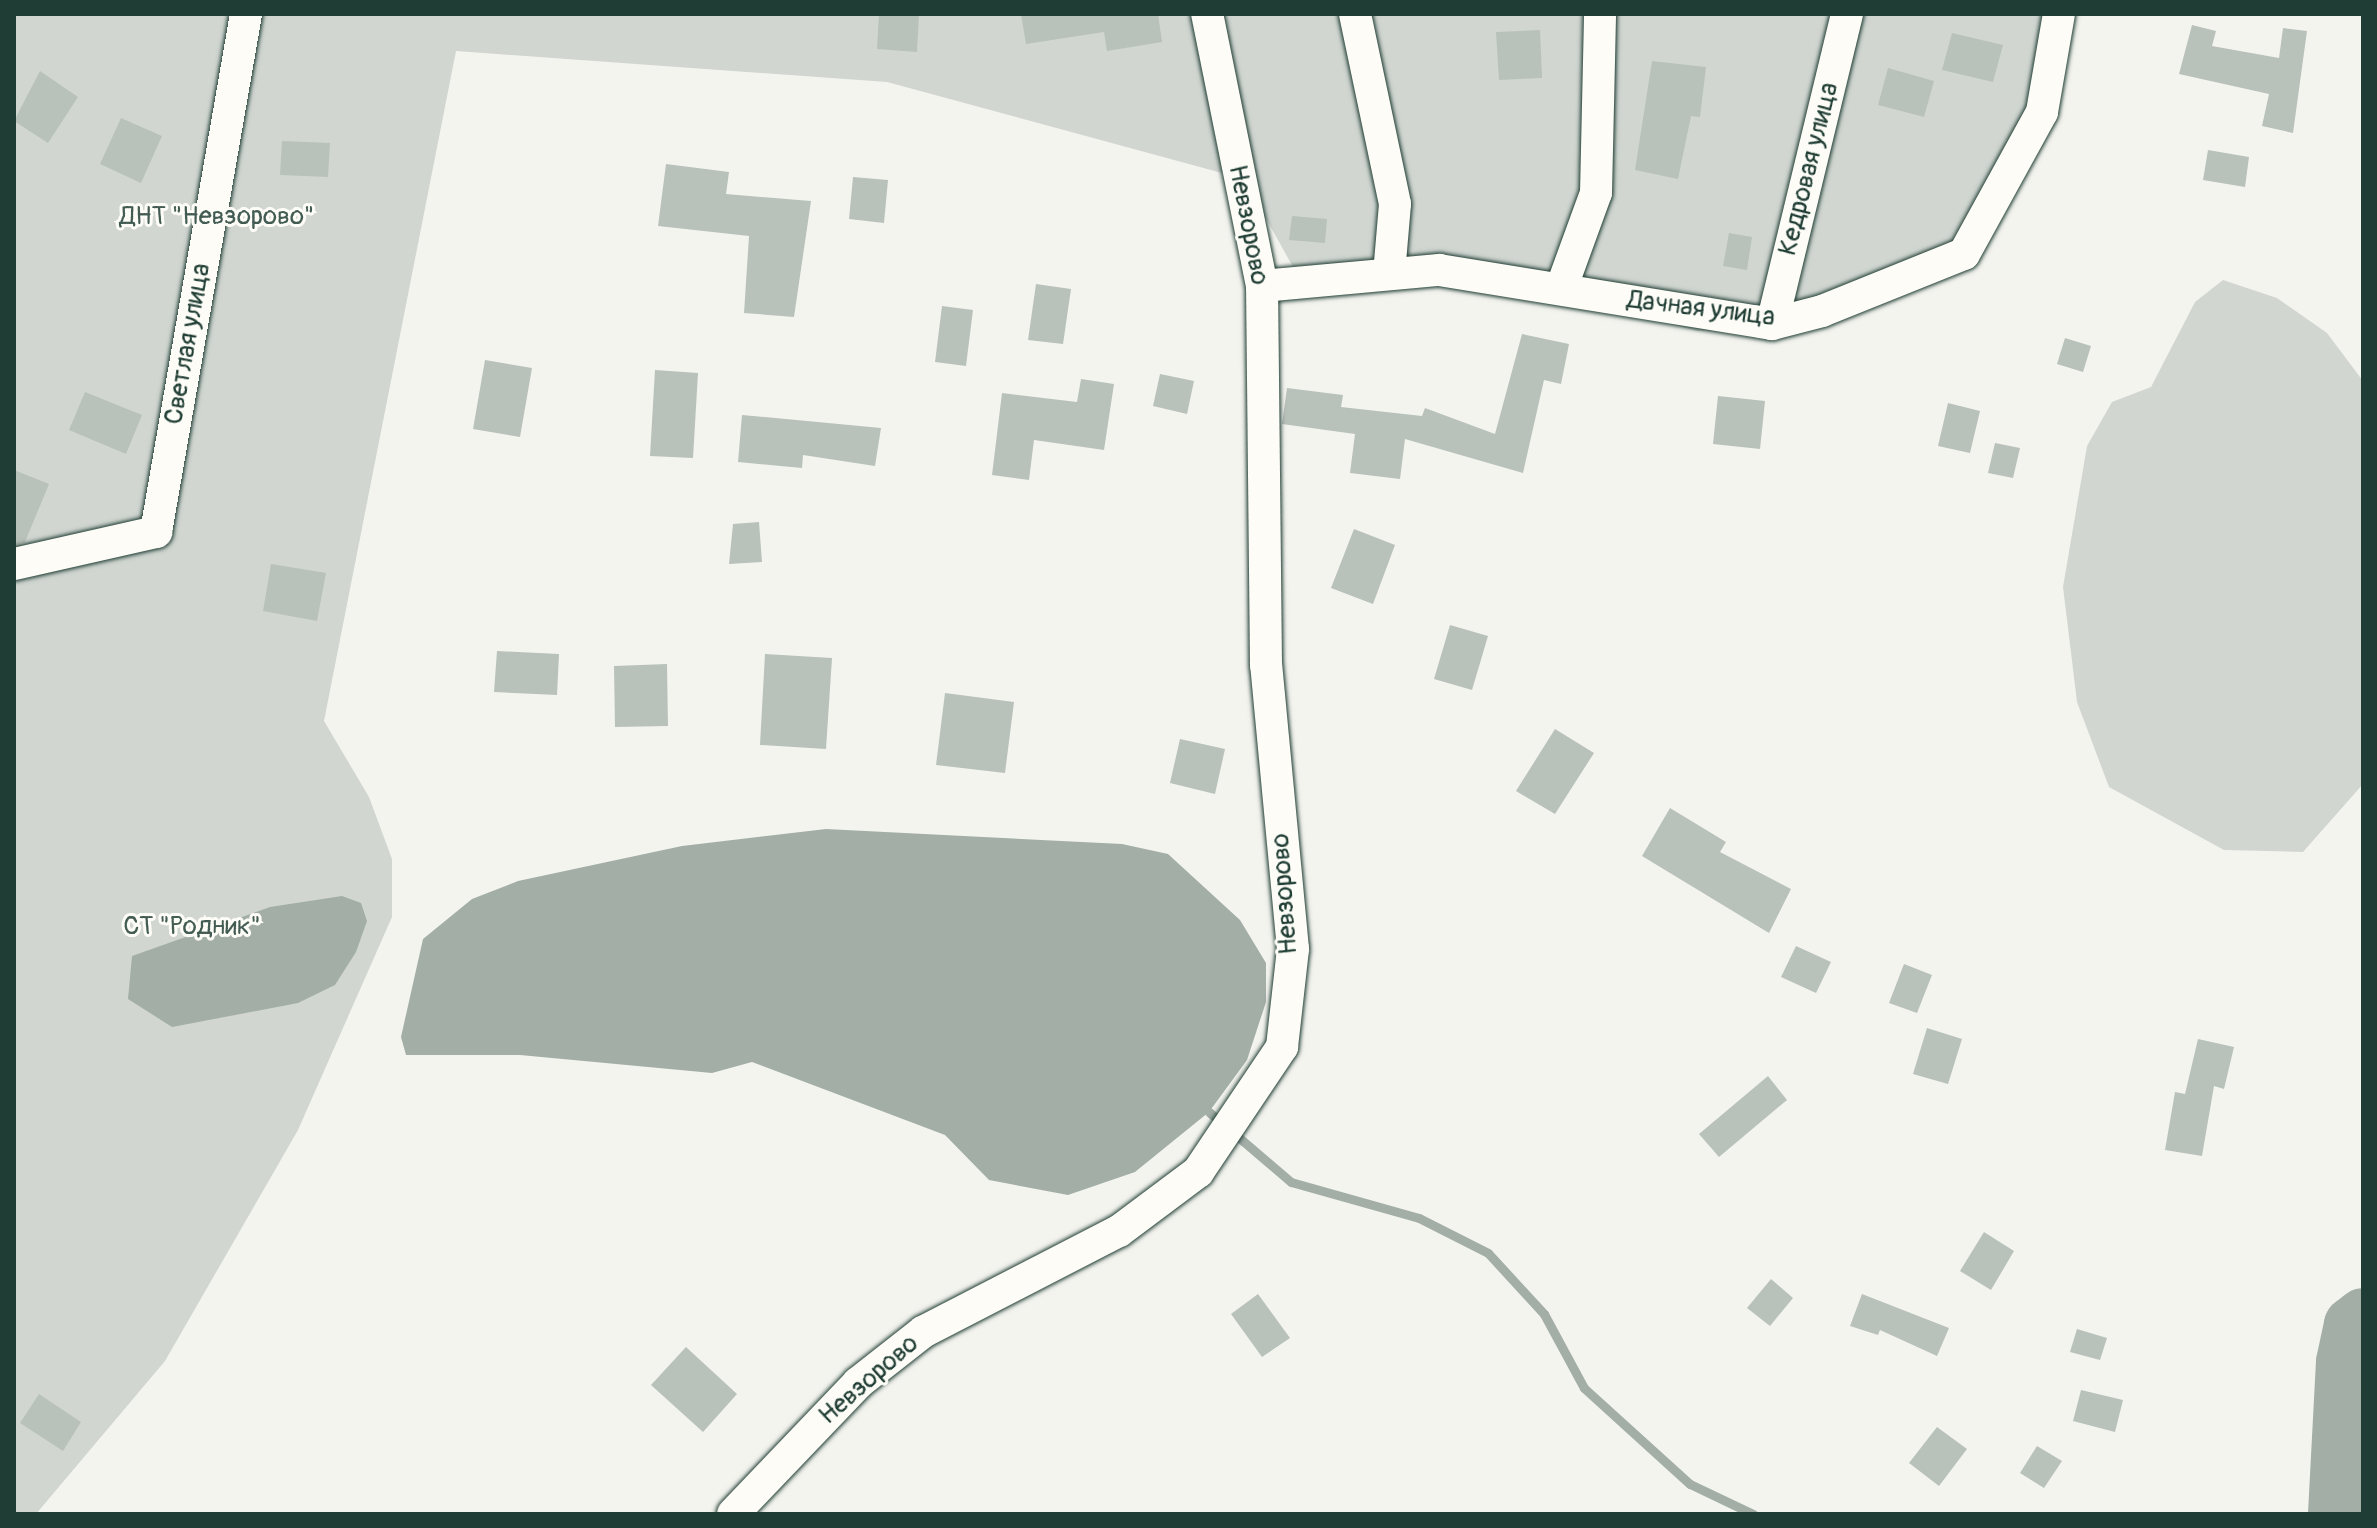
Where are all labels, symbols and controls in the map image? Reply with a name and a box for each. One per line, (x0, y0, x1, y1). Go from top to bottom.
street label: Кедровая улица (1772, 79, 1846, 259)
street label: Невзорово (1221, 162, 1275, 288)
park label: ДНТ "Невзорово" (120, 201, 314, 233)
street label: Светлая улица (158, 261, 218, 427)
street label: Дачная улица (1625, 284, 1777, 334)
street label: Невзорово (1265, 832, 1305, 956)
park label: СТ "Родник" (123, 911, 261, 943)
street label: Невзорово (813, 1328, 925, 1432)

